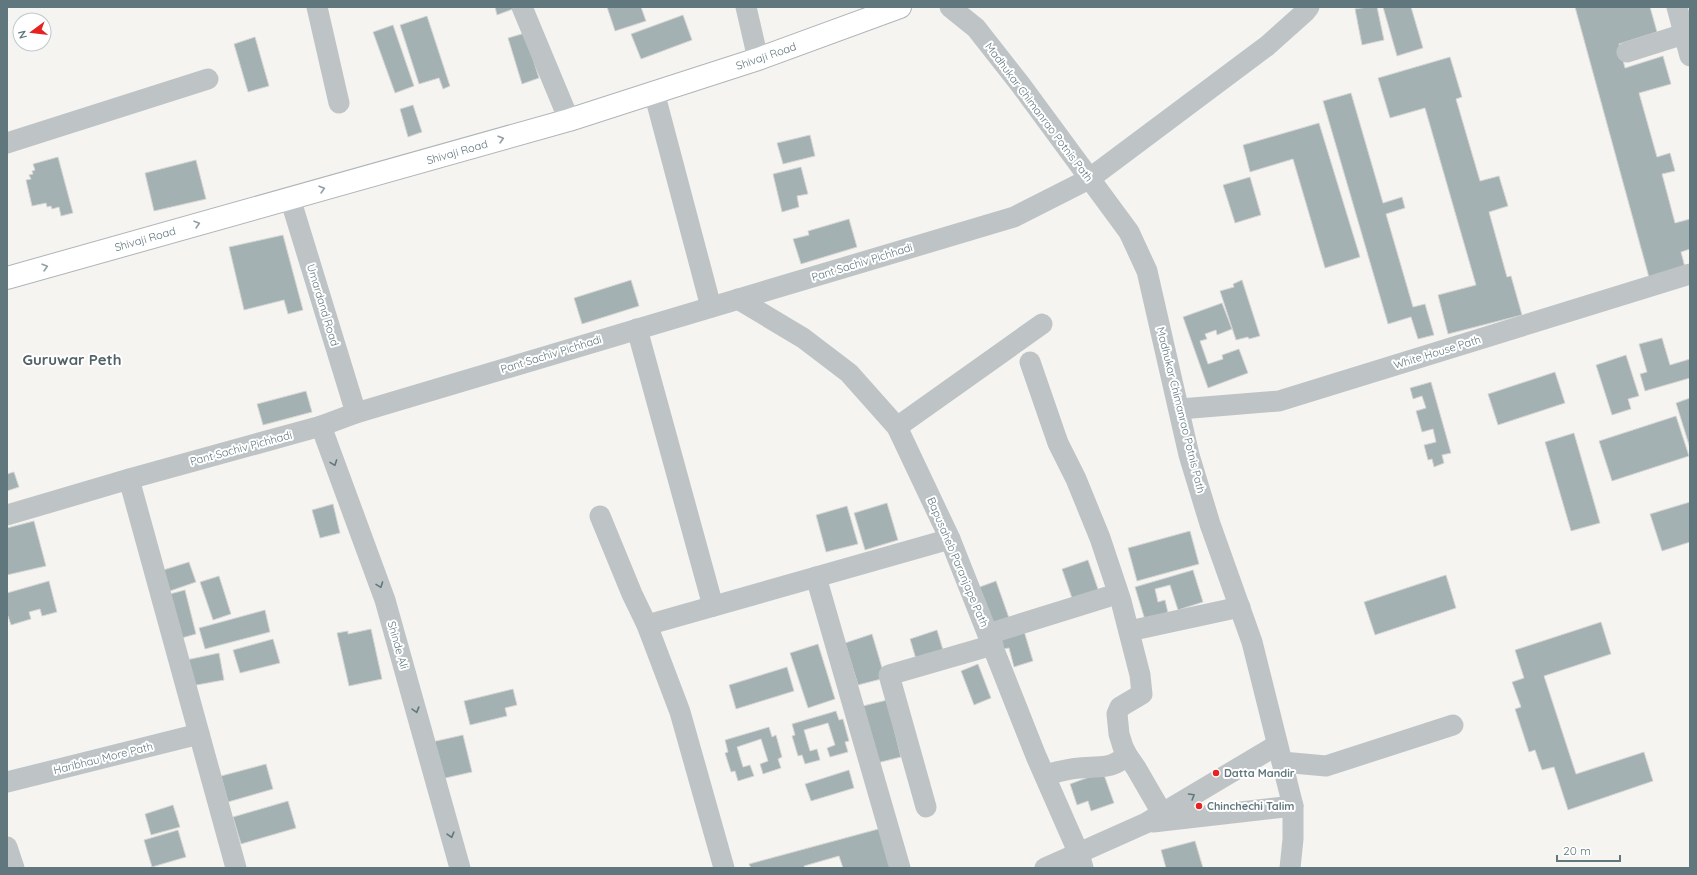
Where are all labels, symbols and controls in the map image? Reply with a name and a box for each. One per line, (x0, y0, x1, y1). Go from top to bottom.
north arrow (12, 12, 52, 52)
text: N (15, 29, 30, 40)
street label: Shivaji Road (734, 39, 798, 73)
street label: Madhukar Chimanrao Potnis Path (982, 40, 1096, 184)
one-way arrow (497, 135, 504, 144)
street label: Shivaji Road (425, 137, 489, 167)
one-way arrow (318, 185, 325, 194)
one-way arrow (193, 220, 200, 229)
street label: Shivaji Road (113, 224, 177, 254)
street label: Pant Sachiv Pichhadi (810, 240, 914, 284)
street label: Umardand Road (304, 262, 342, 348)
one-way arrow (41, 263, 48, 272)
street label: Madhukar Chimanrao Potnis Path (1154, 325, 1208, 495)
street label: Pant Sachiv Pichhadi (499, 332, 603, 376)
street label: White House Path (1392, 332, 1482, 372)
district label: Guruwar Peth (23, 350, 121, 369)
street label: Pant Sachiv Pichhadi (188, 428, 294, 468)
one-way arrow (330, 459, 338, 466)
street label: Bapusaheb Paranjape Path (924, 495, 992, 629)
one-way arrow (375, 581, 383, 588)
street label: Shinde Ali (385, 620, 411, 670)
one-way arrow (411, 706, 420, 713)
street label: Haribhau More Path (52, 739, 154, 777)
place label: Datta Mandir (1224, 766, 1295, 780)
marker: Datta Mandir (1211, 768, 1221, 778)
one-way arrow (1188, 793, 1195, 801)
place label: Chinchechi Talim (1207, 799, 1294, 813)
marker: Chinchechi Talim (1194, 801, 1204, 811)
one-way arrow (446, 831, 455, 838)
scale bar (1557, 837, 1620, 863)
text: 20 m (1563, 843, 1591, 858)

